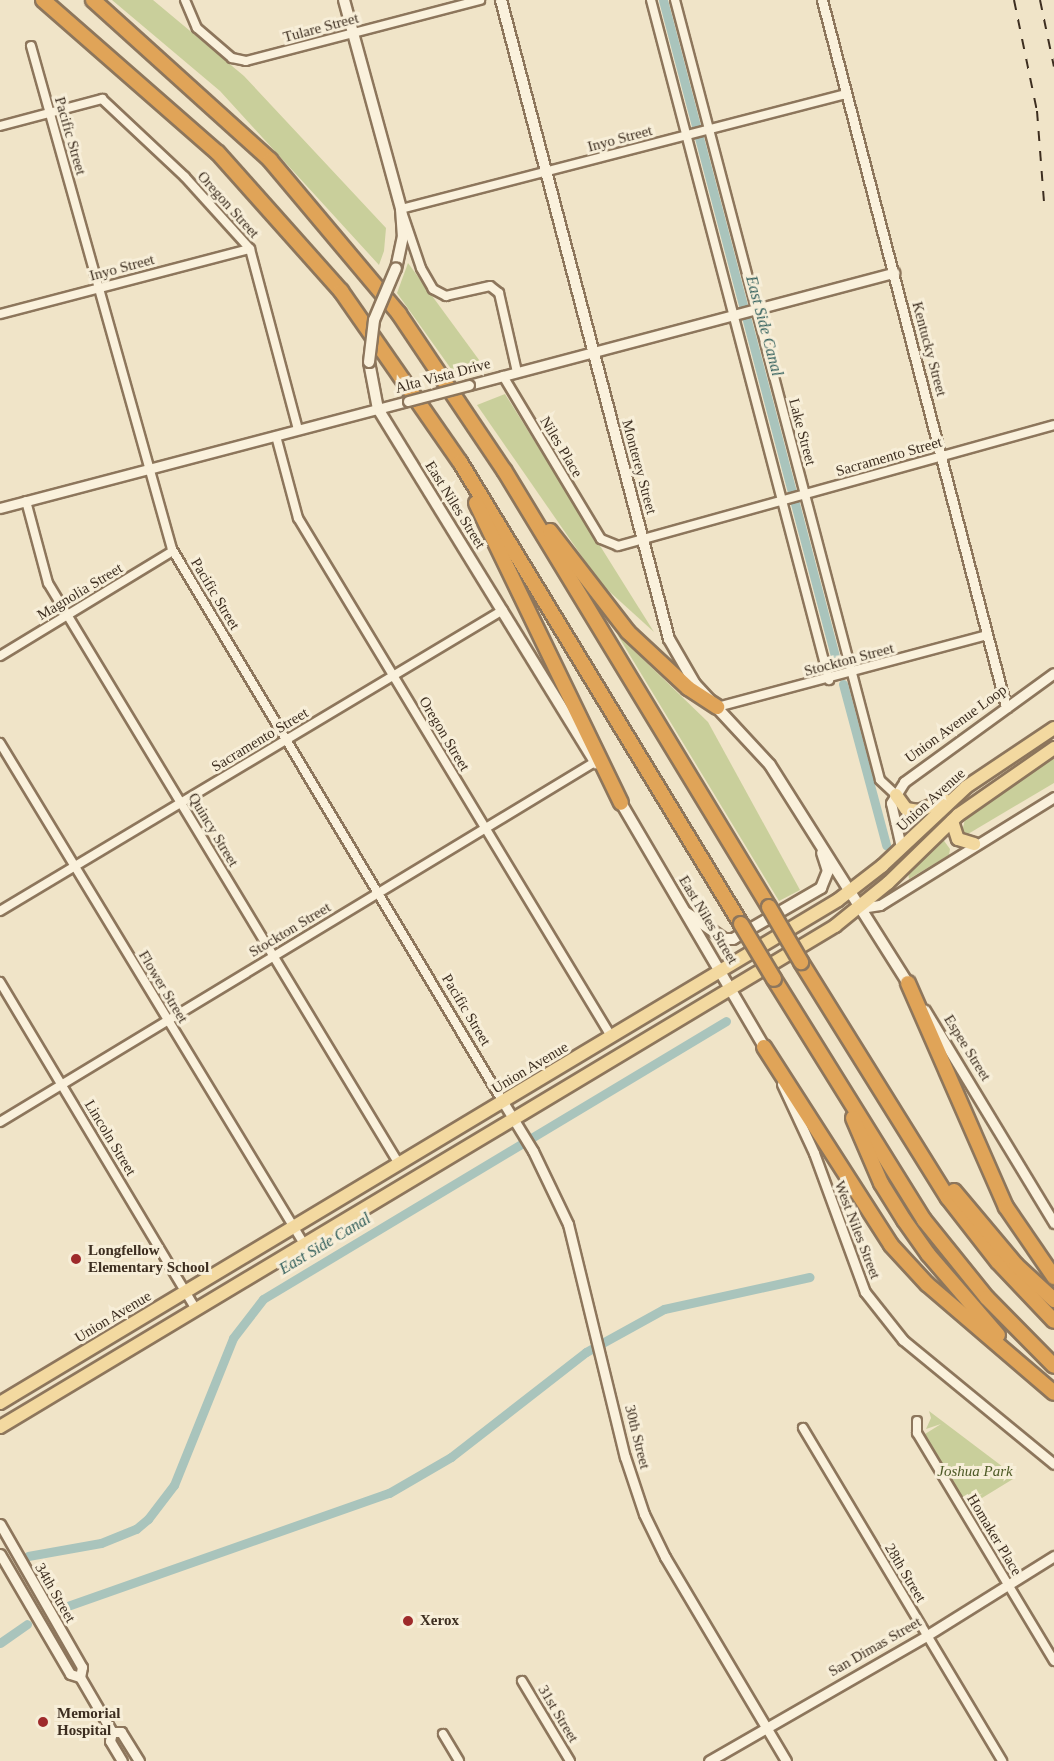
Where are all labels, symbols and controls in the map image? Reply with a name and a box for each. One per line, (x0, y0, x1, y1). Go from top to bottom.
street label: Tulare Street (281, 9, 361, 47)
street label: Pacific Street (50, 95, 90, 177)
street label: Inyo Street (586, 122, 654, 156)
street label: Oregon Street (193, 168, 263, 242)
street label: Inyo Street (88, 251, 156, 285)
water label: East Side Canal (741, 274, 787, 378)
street label: Kentucky Street (908, 300, 950, 398)
street label: Alta Vista Drive (393, 355, 493, 397)
street label: Lake Street (784, 396, 820, 468)
street label: Niles Place (536, 413, 586, 481)
street label: Monterey Street (618, 418, 660, 516)
street label: Sacramento Street (834, 433, 944, 481)
street label: East Niles Street (421, 458, 489, 552)
street label: Pacific Street (187, 555, 243, 633)
street label: Magnolia Street (34, 560, 126, 624)
street label: Stockton Street (802, 639, 896, 681)
street label: Union Avenue Loop (901, 681, 1011, 767)
street label: Oregon Street (415, 693, 473, 775)
street label: Sacramento Street (208, 704, 312, 776)
street label: Union Avenue (893, 764, 969, 836)
street label: Quincy Street (184, 790, 242, 870)
street label: East Niles Street (675, 873, 741, 967)
street label: Stockton Street (246, 899, 334, 961)
street label: Flower Street (134, 948, 192, 1026)
street label: Pacific Street (438, 971, 494, 1049)
street label: Espee Street (940, 1012, 994, 1084)
street label: Union Avenue (488, 1038, 572, 1098)
street label: Lincoln Street (80, 1097, 140, 1179)
street label: West Niles Street (830, 1178, 884, 1282)
water label: East Side Canal (276, 1209, 374, 1279)
place label: Longfellow Elementary School (88, 1241, 209, 1276)
marker: Longfellow Elementary School (69, 1252, 83, 1266)
street label: Union Avenue (71, 1287, 155, 1347)
street label: 30th Street (620, 1403, 654, 1471)
park label: Joshua Park (937, 1463, 1013, 1481)
street label: Homaker Place (963, 1491, 1025, 1579)
street label: 28th Street (880, 1540, 930, 1606)
street label: 34th Street (31, 1560, 79, 1626)
place label: Xerox (420, 1612, 459, 1630)
street label: San Dimas Street (825, 1613, 925, 1681)
marker: Xerox (401, 1614, 415, 1628)
street label: 31st Street (534, 1682, 582, 1746)
place label: Memorial Hospital (57, 1704, 120, 1739)
marker: Memorial Hospital (34, 1713, 52, 1731)

